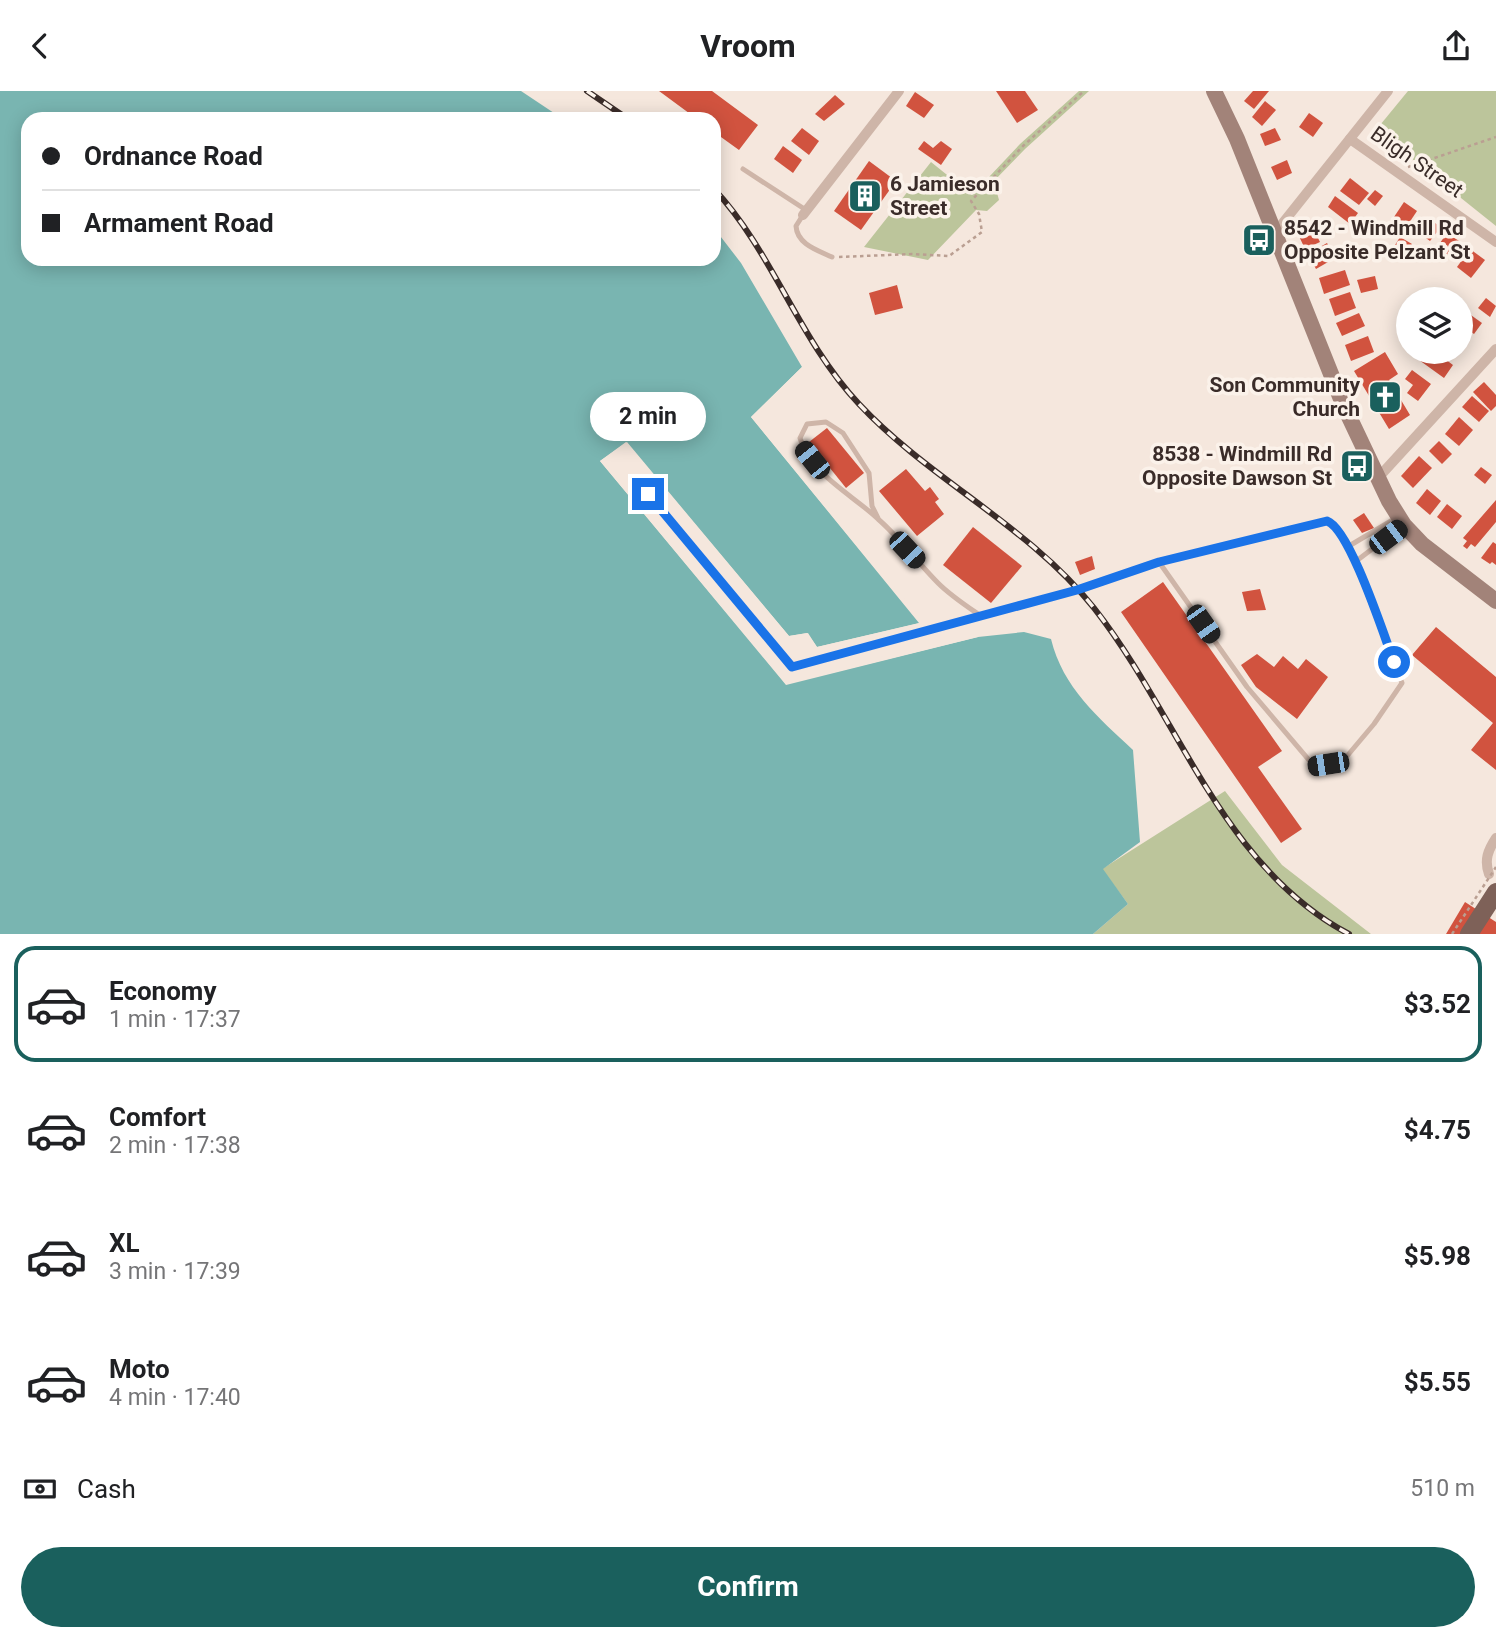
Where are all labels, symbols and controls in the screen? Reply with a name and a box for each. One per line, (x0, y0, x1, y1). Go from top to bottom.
icon: back (21, 27, 59, 65)
text: Vroom (700, 27, 796, 65)
icon: share (1437, 27, 1475, 65)
street label: Bligh Street (1366, 121, 1468, 203)
text: Ordnance Road (84, 141, 263, 171)
place label: 6 Jamieson Street (890, 172, 1000, 220)
building icon: 6 Jamieson Street (846, 177, 884, 215)
text: Armament Road (84, 208, 274, 238)
place label: 8542 - Windmill Rd Opposite Pelzant St (1284, 216, 1470, 264)
bus stop icon: 8542 - Windmill Rd Opposite Pelzant St (1240, 221, 1278, 259)
map controls (1396, 287, 1473, 364)
button: layers (1396, 287, 1473, 364)
place label: Son Community Church (1209, 373, 1360, 421)
church icon: Son Community Church (1366, 378, 1404, 416)
callout: 2 min (590, 393, 706, 441)
text: 2 min (619, 403, 677, 430)
car (791, 437, 834, 483)
place label: 8538 - Windmill Rd Opposite Dawson St (1142, 442, 1332, 490)
bus stop icon: 8538 - Windmill Rd Opposite Dawson St (1338, 447, 1376, 485)
route end (632, 478, 664, 510)
car (1365, 516, 1412, 558)
car (885, 527, 930, 573)
car (1183, 601, 1224, 647)
route start (1378, 646, 1410, 678)
car (1306, 750, 1351, 778)
icon: car (25, 973, 88, 1036)
text: Economy (109, 976, 216, 1006)
text: $3.52 (1404, 989, 1471, 1019)
text: 1 min · 17:37 (109, 1006, 241, 1033)
icon: car (25, 1099, 88, 1162)
text: Comfort (109, 1102, 206, 1132)
text: $4.75 (1404, 1115, 1471, 1145)
text: 2 min · 17:38 (109, 1132, 241, 1159)
icon: car (25, 1225, 88, 1288)
text: XL (109, 1228, 140, 1258)
text: $5.98 (1404, 1241, 1471, 1271)
text: 3 min · 17:39 (109, 1258, 241, 1285)
icon: car (25, 1351, 88, 1414)
text: Moto (109, 1354, 170, 1384)
text: $5.55 (1404, 1367, 1471, 1397)
text: 4 min · 17:40 (109, 1384, 241, 1411)
icon: cash (21, 1470, 59, 1508)
text: Cash (77, 1474, 136, 1504)
text: 510 m (1410, 1475, 1475, 1502)
button: Confirm (21, 1547, 1475, 1627)

